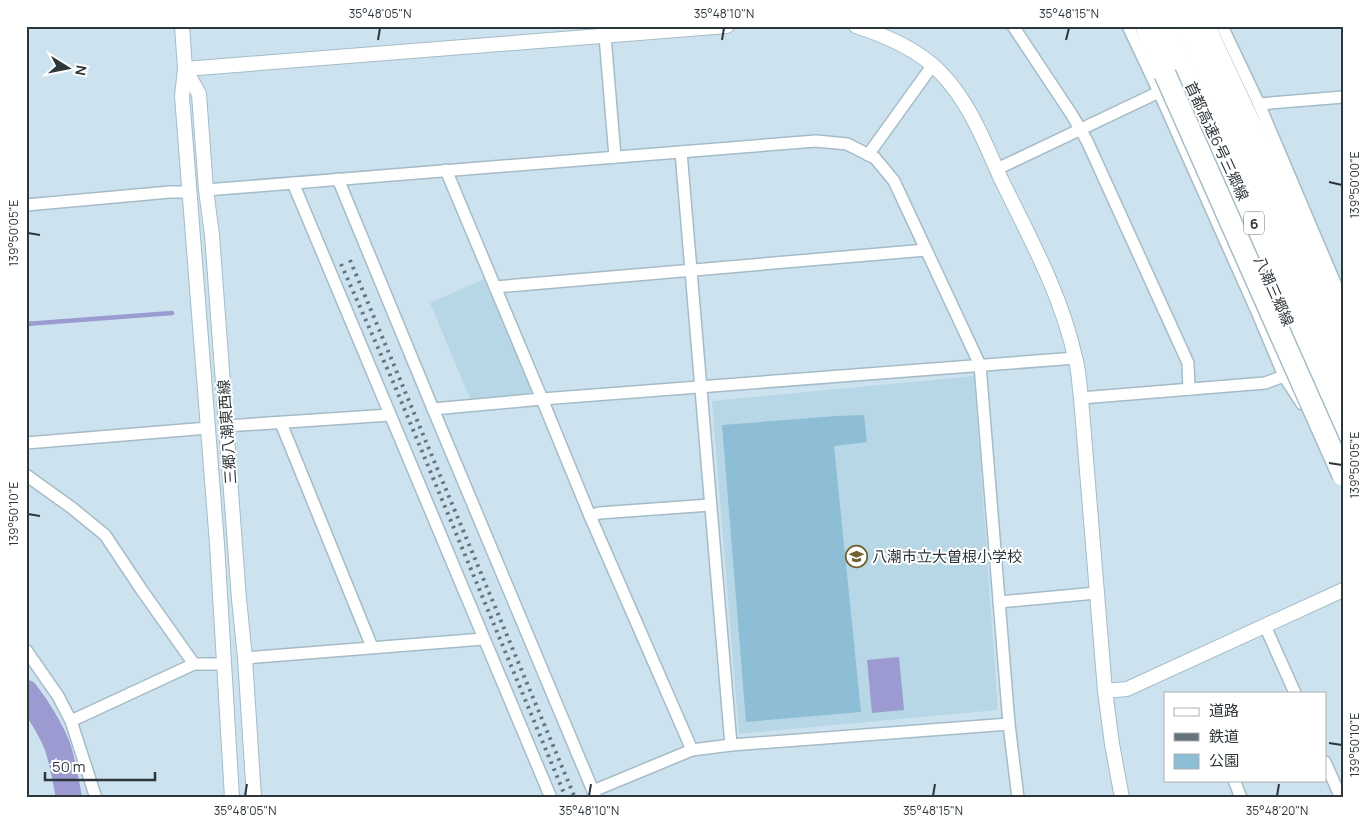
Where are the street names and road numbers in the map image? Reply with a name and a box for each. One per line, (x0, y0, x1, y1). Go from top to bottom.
street label: 首都高速6号三郷線 (1180, 78, 1254, 204)
road number: 6 (1244, 212, 1264, 234)
street label: 八潮三郷線 (1249, 252, 1299, 330)
street label: 三郷八潮東西線 (213, 379, 241, 485)

